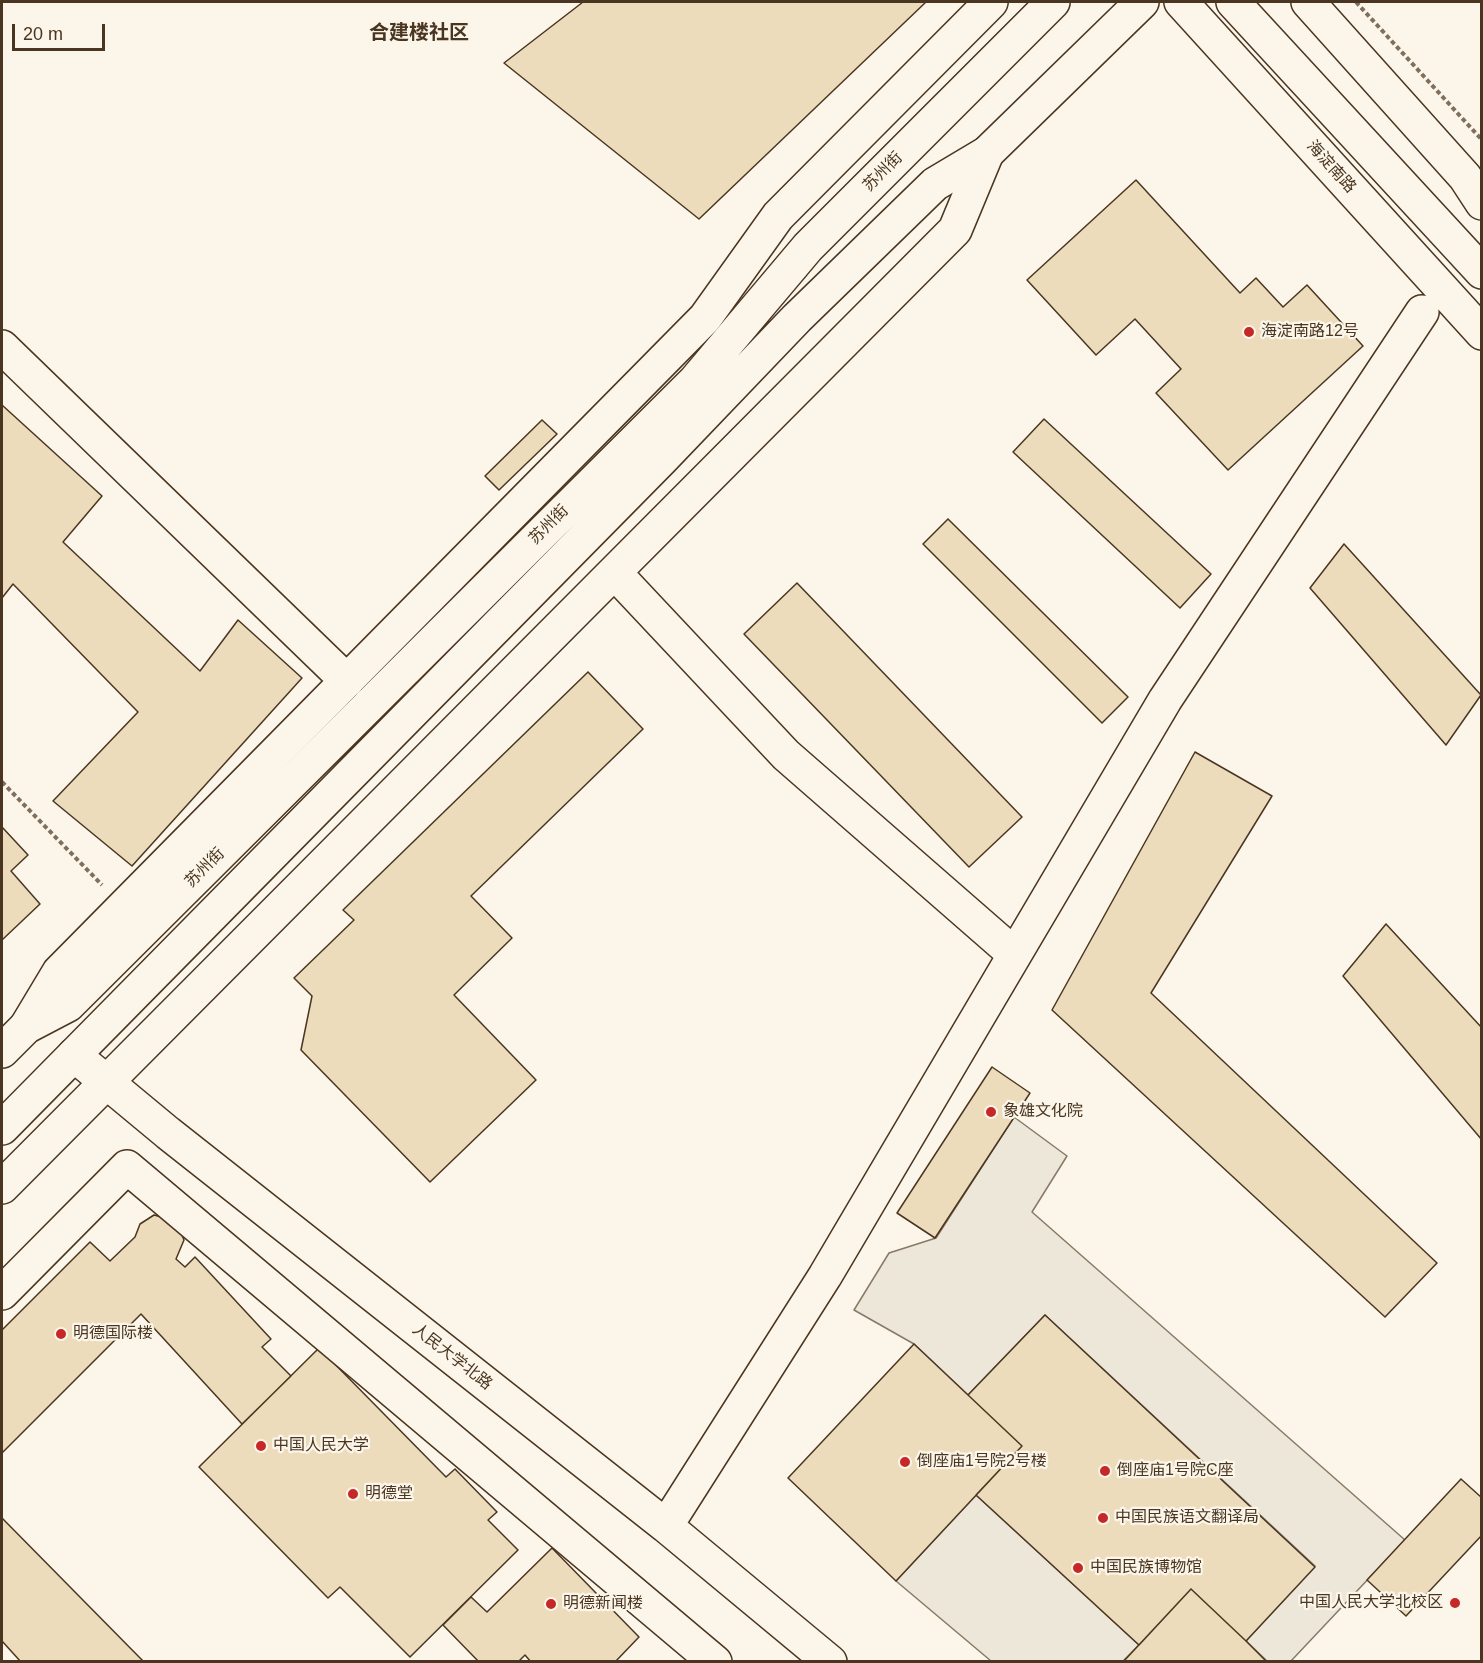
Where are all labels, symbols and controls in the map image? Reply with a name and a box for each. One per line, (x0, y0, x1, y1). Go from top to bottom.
scale bar (15, 12, 108, 50)
district label: 合建楼社区 (369, 21, 469, 45)
text: 20 m (23, 24, 63, 44)
street label: 海淀南路 (1302, 137, 1360, 197)
street label: 苏州街 (859, 148, 907, 196)
place label: 海淀南路12号 (1261, 322, 1359, 342)
marker: 海淀南路12号 (1242, 325, 1256, 339)
street label: 苏州街 (525, 501, 573, 549)
street label: 苏州街 (181, 844, 229, 892)
place label: 象雄文化院 (1003, 1102, 1083, 1122)
marker: 象雄文化院 (984, 1105, 998, 1119)
street label: 人民大学北路 (408, 1320, 496, 1394)
place label: 明德国际楼 (73, 1324, 153, 1344)
marker: 明德国际楼 (54, 1327, 68, 1341)
place label: 中国人民大学 (273, 1436, 369, 1456)
marker: 中国人民大学 (254, 1439, 268, 1453)
place label: 倒座庙1号院2号楼 (917, 1452, 1047, 1472)
marker: 倒座庙1号院2号楼 (898, 1455, 912, 1469)
place label: 倒座庙1号院C座 (1117, 1461, 1233, 1481)
marker: 倒座庙1号院C座 (1098, 1464, 1112, 1478)
place label: 明德堂 (365, 1484, 413, 1504)
marker: 明德堂 (346, 1487, 360, 1501)
place label: 中国民族语文翻译局 (1115, 1508, 1259, 1528)
marker: 中国民族语文翻译局 (1096, 1511, 1110, 1525)
place label: 中国民族博物馆 (1090, 1558, 1202, 1578)
marker: 中国民族博物馆 (1071, 1561, 1085, 1575)
place label: 中国人民大学北校区 (1299, 1593, 1443, 1613)
place label: 明德新闻楼 (563, 1594, 643, 1614)
marker: 中国人民大学北校区 (1448, 1596, 1462, 1610)
marker: 明德新闻楼 (544, 1597, 558, 1611)

